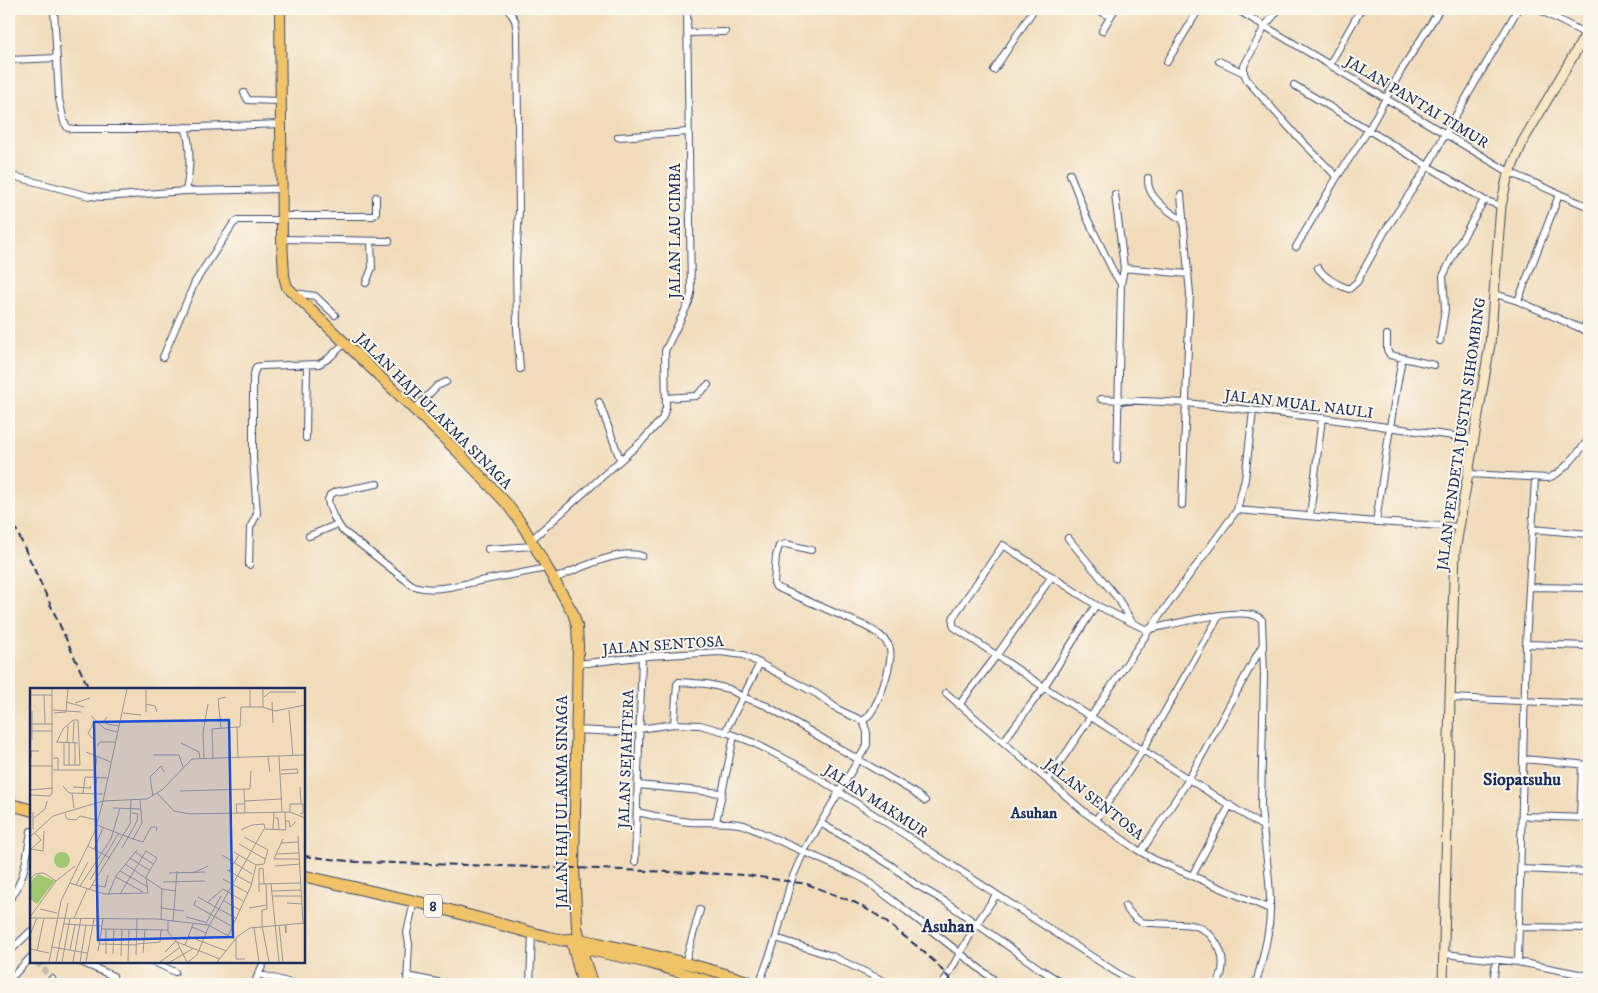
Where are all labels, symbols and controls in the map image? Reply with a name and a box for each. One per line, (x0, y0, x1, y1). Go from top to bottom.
street label: JALAN PANTAI TIMUR (1340, 51, 1492, 153)
street label: JALAN LAU CIMBA (666, 163, 685, 301)
street label: JALAN PENDETA JUSTIN SIHOMBING (1433, 296, 1490, 574)
street label: JALAN HAJI ULAKMA SINAGA (350, 328, 516, 494)
street label: JALAN MUAL NAULI (1221, 386, 1374, 423)
street label: JALAN SENTOSA (600, 632, 725, 659)
inset map (30, 688, 305, 963)
street label: JALAN SEJAHTERA (615, 689, 638, 831)
street label: JALAN HAJI ULAKMA SINAGA (553, 695, 572, 911)
street label: JALAN SENTOSA (1038, 753, 1148, 845)
street label: JALAN MAKMUR (818, 760, 931, 842)
district label: Siopatsuhu (1483, 769, 1561, 791)
district label: Asuhan (1010, 803, 1058, 823)
road number: 8 (424, 894, 442, 918)
district label: Asuhan (921, 916, 975, 938)

